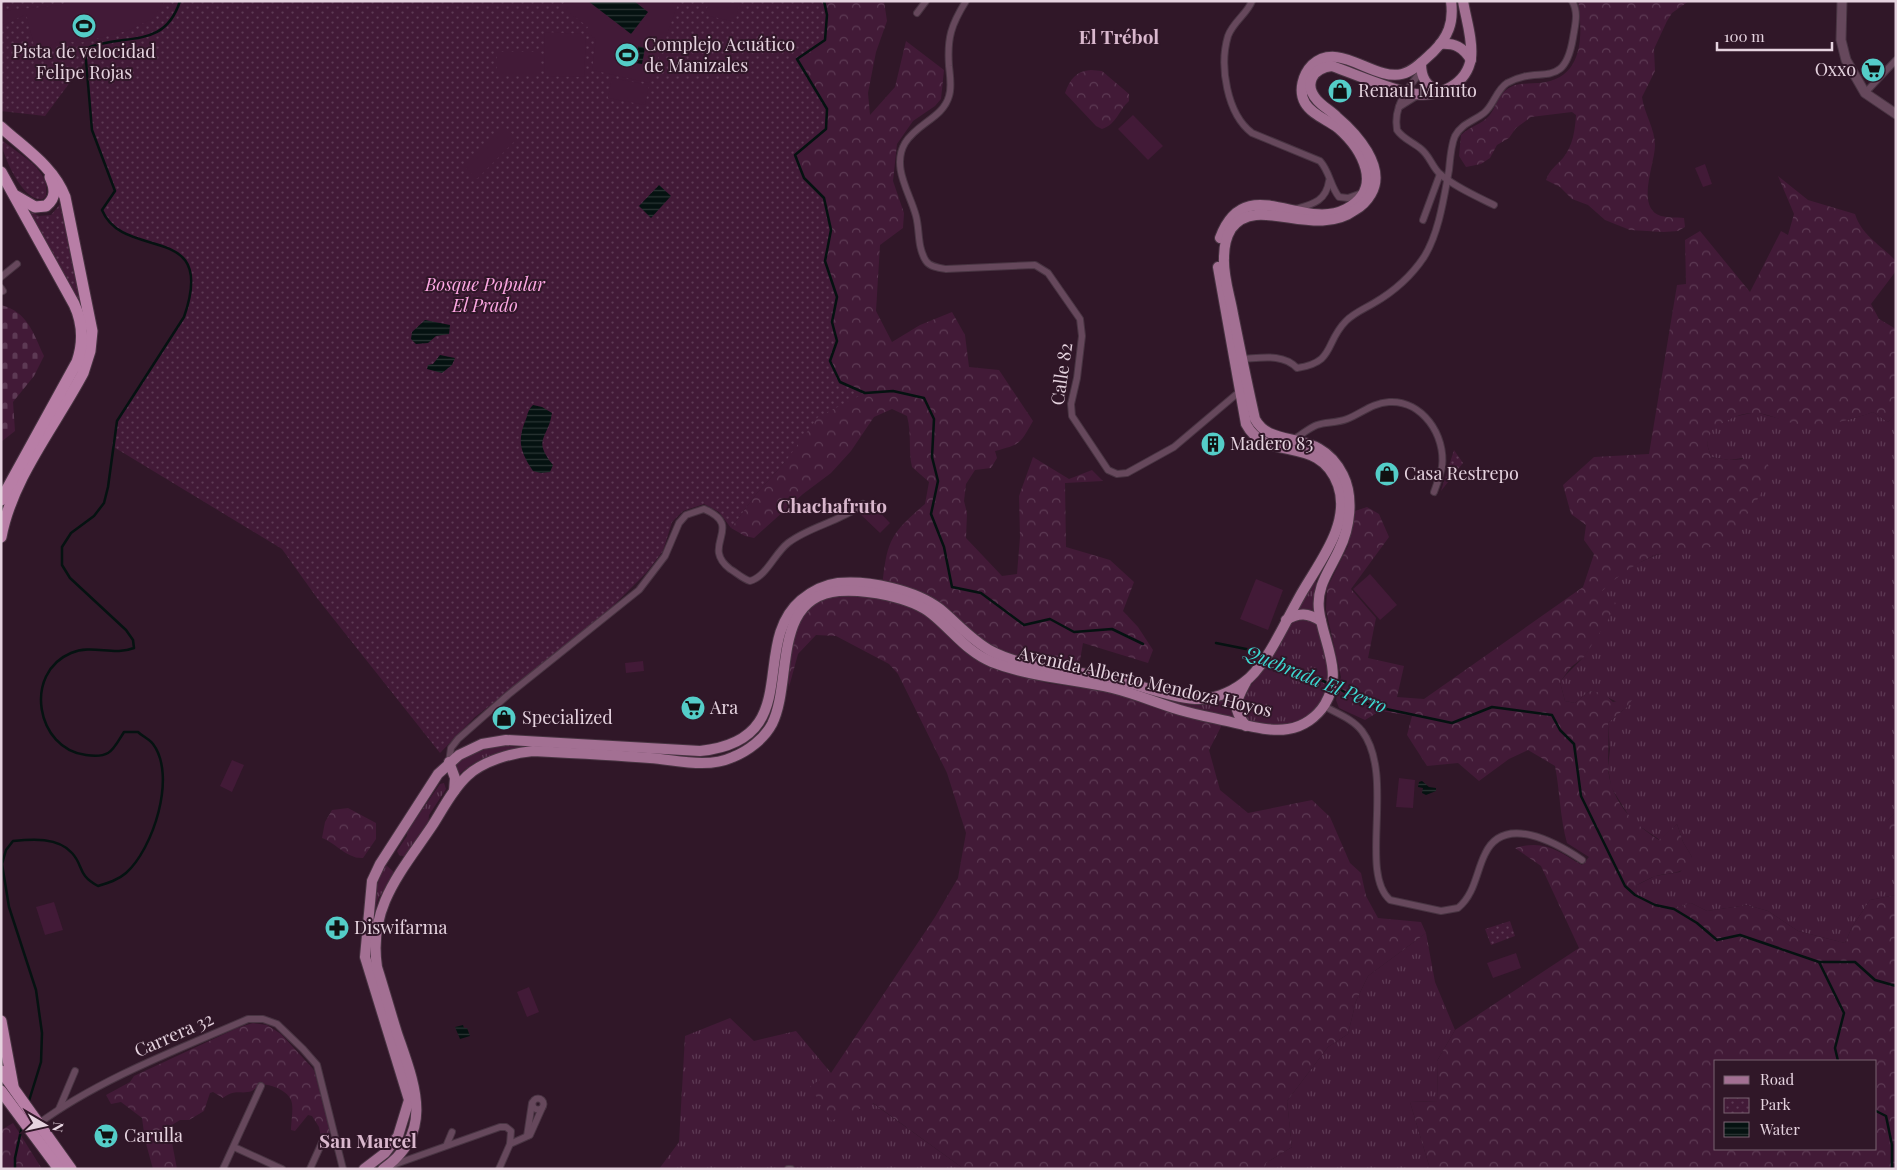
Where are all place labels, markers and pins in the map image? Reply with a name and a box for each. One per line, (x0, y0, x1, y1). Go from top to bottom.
sports icon: Pista de velocidad Felipe Rojas (71, 13, 97, 39)
place label: Complejo Acuático de Manizales (644, 32, 795, 77)
place label: Pista de velocidad Felipe Rojas (12, 39, 156, 84)
sports icon: Complejo Acuático de Manizales (614, 42, 640, 68)
place label: Oxxo (1815, 57, 1856, 81)
supermarket icon: Oxxo (1860, 57, 1886, 83)
shop icon: Renaul Minuto (1327, 78, 1353, 104)
place label: Renaul Minuto (1358, 78, 1477, 102)
building icon: Madero 83 (1200, 431, 1226, 457)
place label: Madero 83 (1230, 431, 1313, 455)
shop icon: Casa Restrepo (1374, 461, 1400, 487)
place label: Casa Restrepo (1404, 461, 1519, 485)
supermarket icon: Ara (680, 695, 706, 721)
place label: Ara (709, 695, 738, 719)
shop icon: Specialized (491, 705, 517, 731)
place label: Specialized (522, 705, 613, 729)
pharmacy icon: Diswifarma (324, 915, 350, 941)
place label: Diswifarma (354, 915, 447, 939)
supermarket icon: Carulla (93, 1123, 119, 1149)
place label: Carulla (124, 1123, 183, 1147)

